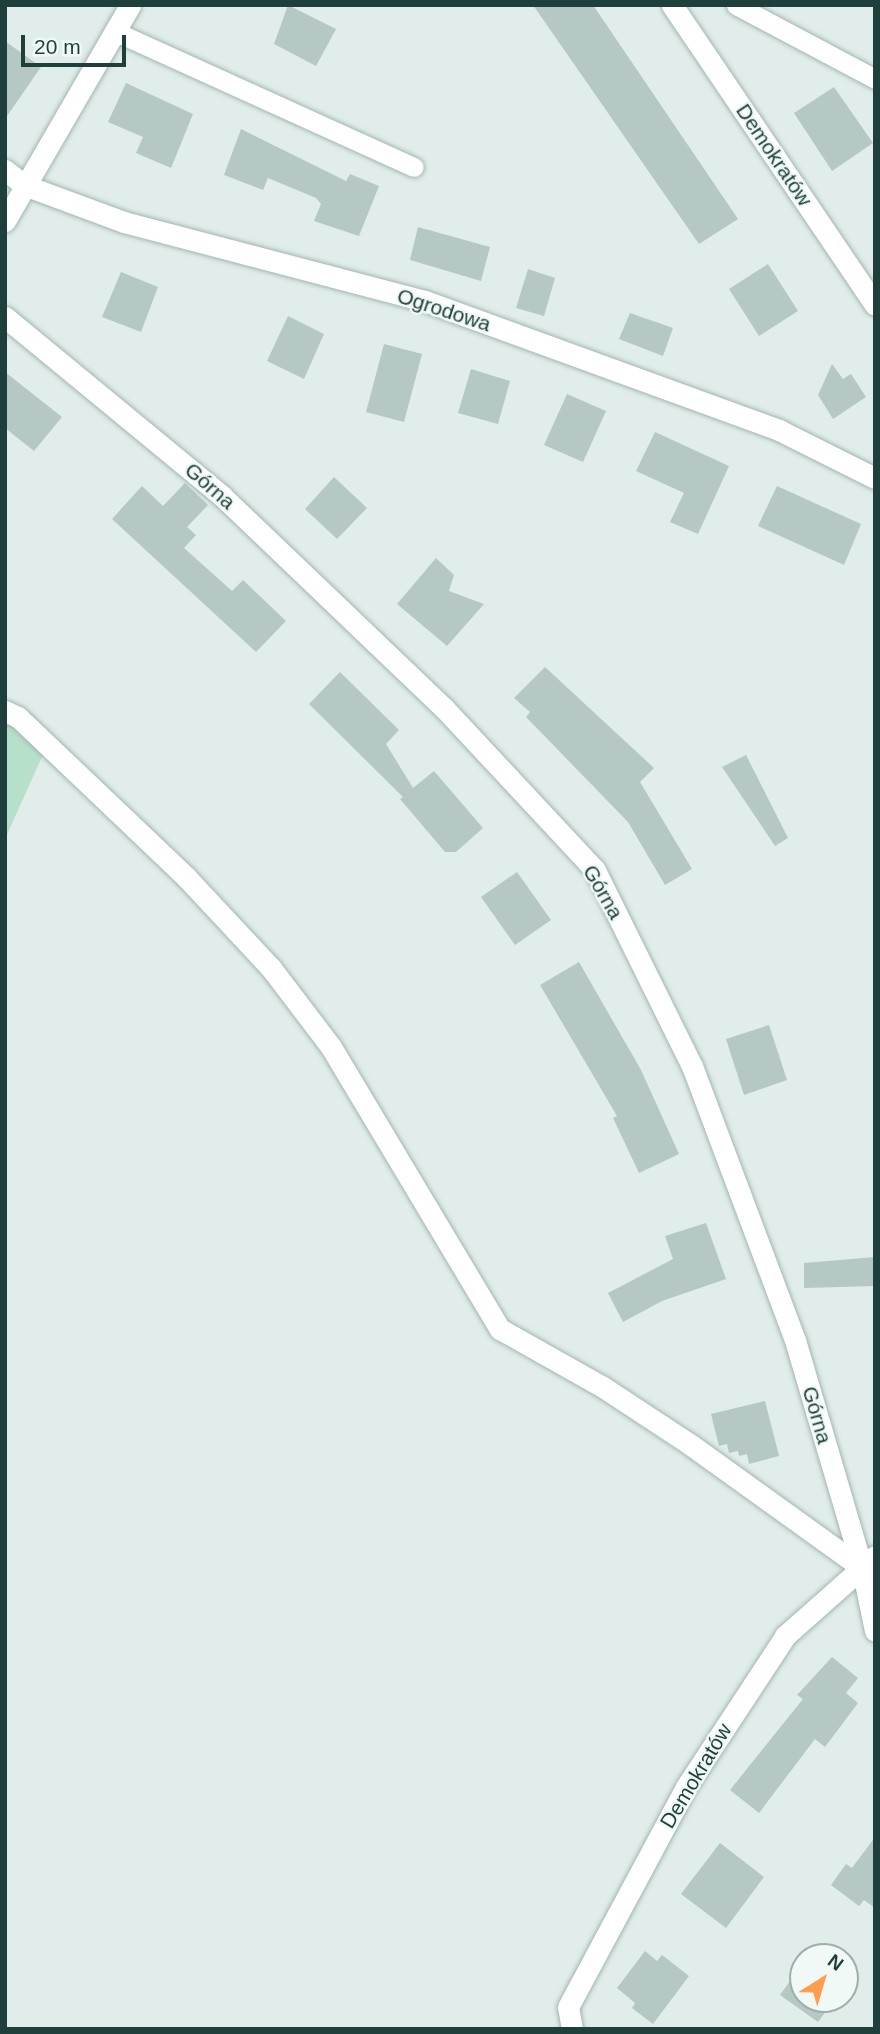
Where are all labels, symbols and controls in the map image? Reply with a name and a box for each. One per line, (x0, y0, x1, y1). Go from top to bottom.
scale bar (24, 21, 130, 65)
text: 20 m (34, 35, 81, 58)
street label: Demokratów (731, 99, 817, 211)
street label: Ogrodowa (394, 283, 494, 337)
street label: Górna (180, 457, 240, 515)
street label: Górna (577, 860, 629, 924)
street label: Górna (797, 1383, 837, 1447)
street label: Demokratów (655, 1719, 737, 1833)
north arrow (789, 1943, 859, 2013)
text: N (824, 1950, 848, 1975)

